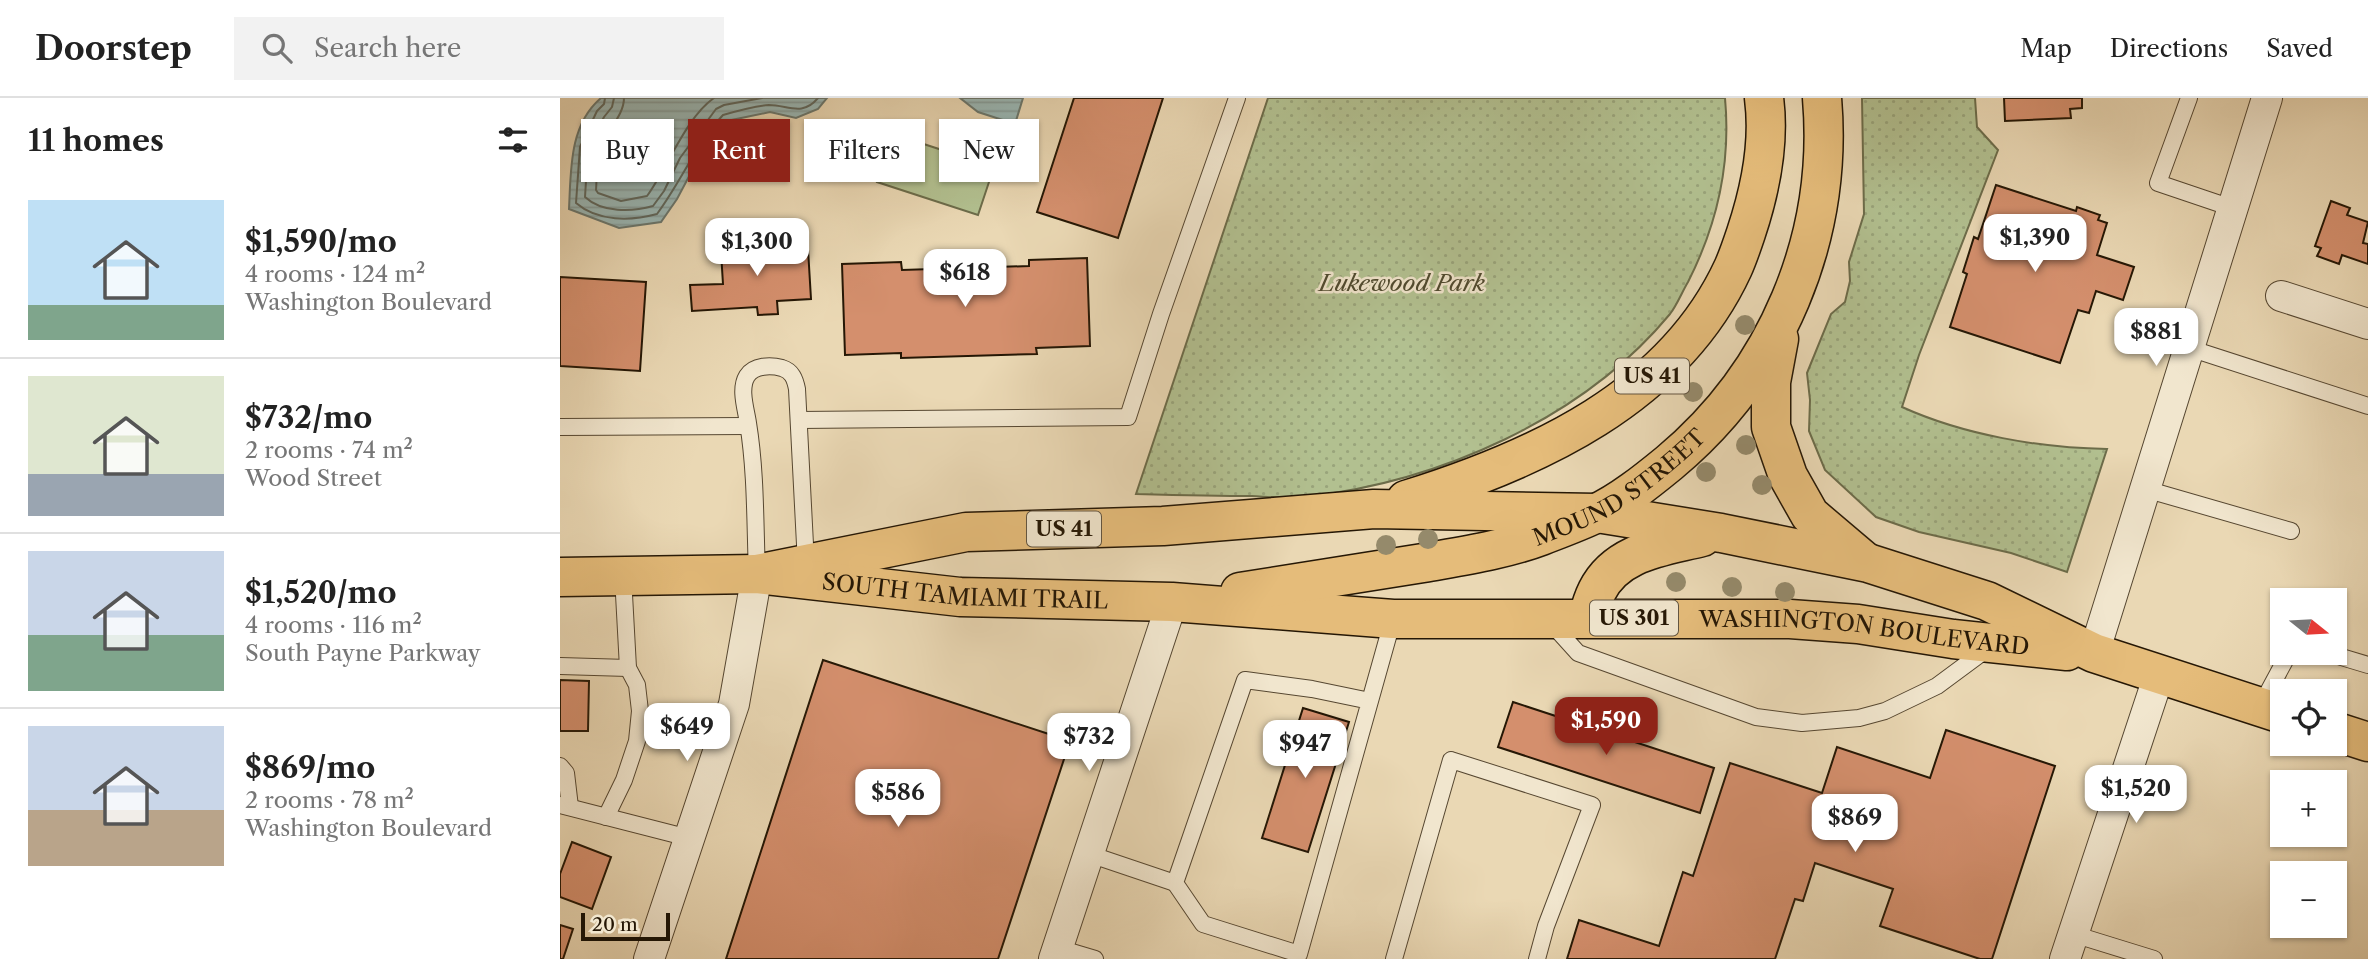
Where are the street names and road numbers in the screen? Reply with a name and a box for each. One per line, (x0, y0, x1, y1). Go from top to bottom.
road number: US 41 (1615, 358, 1689, 394)
street label: MOUND STREET (1529, 423, 1712, 552)
road number: US 41 (1027, 512, 1101, 546)
street label: SOUTH TAMIAMI TRAIL (821, 567, 1108, 614)
road number: US 301 (1590, 601, 1678, 636)
street label: WASHINGTON BOULEVARD (1698, 604, 2031, 661)

